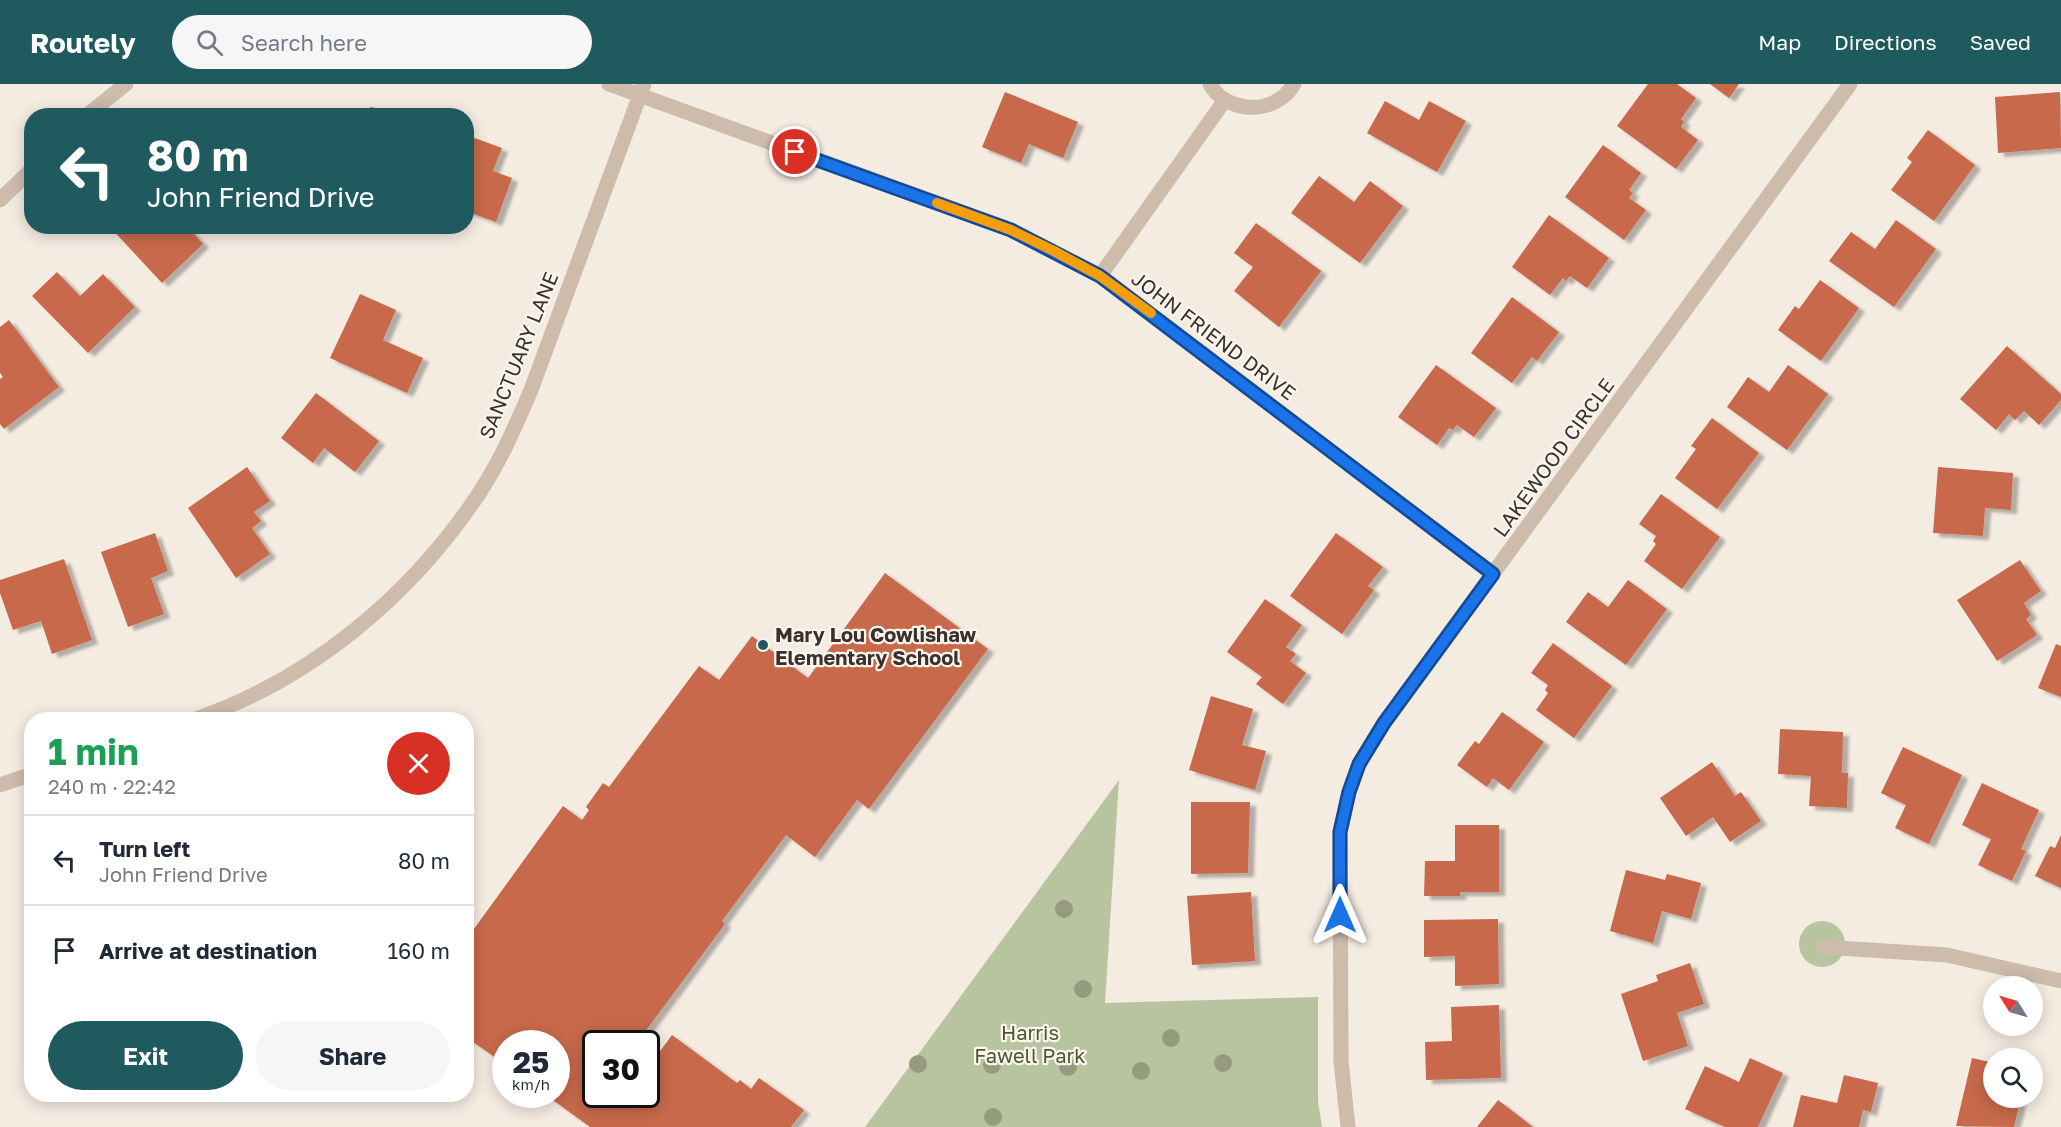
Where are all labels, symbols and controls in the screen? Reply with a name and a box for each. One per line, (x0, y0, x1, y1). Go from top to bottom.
search box (172, 15, 592, 69)
text: Routely (30, 26, 136, 59)
icon: search (193, 26, 226, 59)
text: Search here (241, 29, 367, 56)
text: Map (1758, 29, 1801, 55)
text: Directions (1834, 29, 1937, 55)
text: Saved (1970, 29, 2031, 55)
pin (769, 126, 820, 177)
text: 80 m (147, 130, 248, 180)
icon: left (48, 132, 126, 210)
icon: arrive (778, 135, 811, 168)
text: John Friend Drive (147, 181, 375, 213)
street label: JOHN FRIEND DRIVE (1127, 266, 1301, 404)
street label: SANCTUARY LANE (474, 268, 562, 442)
street label: LAKEWOOD CIRCLE (1488, 373, 1618, 541)
place label: Mary Lou Cowlishaw Elementary School (775, 622, 977, 669)
marker: Mary Lou Cowlishaw Elementary School (756, 638, 770, 652)
text: 1 min (48, 730, 139, 773)
button: close (387, 732, 450, 795)
text: 240 m · 22:42 (48, 774, 176, 798)
text: Turn left (99, 835, 190, 862)
icon: left (48, 844, 81, 877)
text: 80 m (398, 847, 450, 874)
text: John Friend Drive (99, 862, 268, 886)
position arrow (1308, 883, 1372, 947)
icon: arrive (48, 934, 81, 967)
text: Arrive at destination (99, 937, 317, 964)
text: 160 m (387, 937, 450, 964)
north arrow (1983, 976, 2043, 1036)
map controls (1983, 976, 2043, 1108)
park label: Harris Fawell Park (974, 1020, 1086, 1067)
button: Exit (48, 1021, 243, 1090)
button: Share (255, 1021, 450, 1090)
speed limit sign: 30 (582, 1030, 660, 1108)
text: 25 (513, 1044, 549, 1080)
button: search (1983, 1048, 2043, 1108)
text: km/h (512, 1075, 550, 1093)

